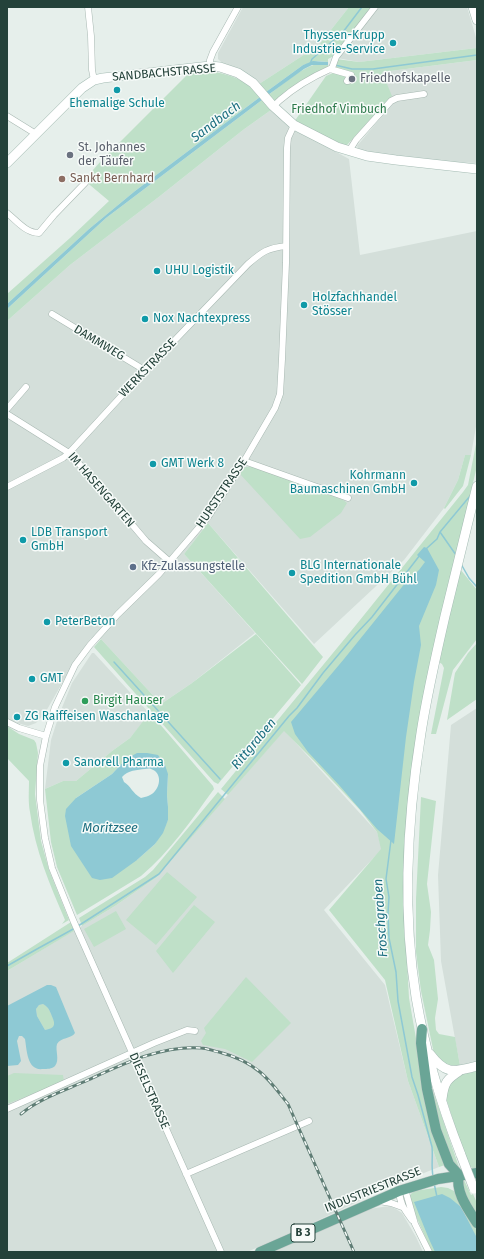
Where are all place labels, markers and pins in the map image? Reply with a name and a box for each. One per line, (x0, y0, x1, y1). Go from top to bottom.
place label: Thyssen-Krupp Industrie-Service (292, 29, 385, 57)
marker: Thyssen-Krupp Industrie-Service (388, 38, 398, 48)
place label: Friedhofskapelle (360, 72, 450, 86)
marker: Friedhofskapelle (347, 74, 357, 84)
marker: Ehemalige Schule (112, 85, 122, 95)
place label: Ehemalige Schule (69, 97, 165, 111)
place label: St. Johannes der Täufer (78, 141, 145, 169)
marker: St. Johannes der Täufer (65, 150, 75, 160)
place label: Sankt Bernhard (70, 172, 154, 186)
marker: Sankt Bernhard (57, 174, 67, 184)
place label: UHU Logistik (165, 264, 234, 278)
marker: UHU Logistik (152, 266, 162, 276)
place label: Holzfachhandel Stösser (312, 291, 397, 319)
marker: Holzfachhandel Stösser (299, 300, 309, 310)
place label: Nox Nachtexpress (153, 312, 250, 326)
marker: Nox Nachtexpress (140, 314, 150, 324)
place label: GMT Werk 8 (161, 457, 224, 471)
marker: GMT Werk 8 (148, 459, 158, 469)
place label: Kohrmann Baumaschinen GmbH (290, 469, 406, 497)
marker: Kohrmann Baumaschinen GmbH (409, 478, 419, 488)
place label: LDB Transport GmbH (31, 526, 107, 554)
marker: LDB Transport GmbH (18, 535, 28, 545)
place label: BLG Internationale Spedition GmbH Bühl (300, 559, 417, 587)
place label: Kfz-Zulassungstelle (141, 560, 245, 574)
marker: Kfz-Zulassungstelle (128, 562, 138, 572)
marker: BLG Internationale Spedition GmbH Bühl (287, 568, 297, 578)
place label: PeterBeton (55, 615, 116, 629)
marker: PeterBeton (42, 617, 52, 627)
place label: GMT (40, 672, 63, 686)
marker: GMT (27, 674, 37, 684)
place label: Birgit Hauser (93, 694, 164, 708)
marker: Birgit Hauser (80, 696, 90, 706)
place label: ZG Raiffeisen Waschanlage (25, 710, 169, 724)
marker: ZG Raiffeisen Waschanlage (12, 712, 22, 722)
place label: Sanorell Pharma (74, 756, 164, 770)
marker: Sanorell Pharma (61, 758, 71, 768)

